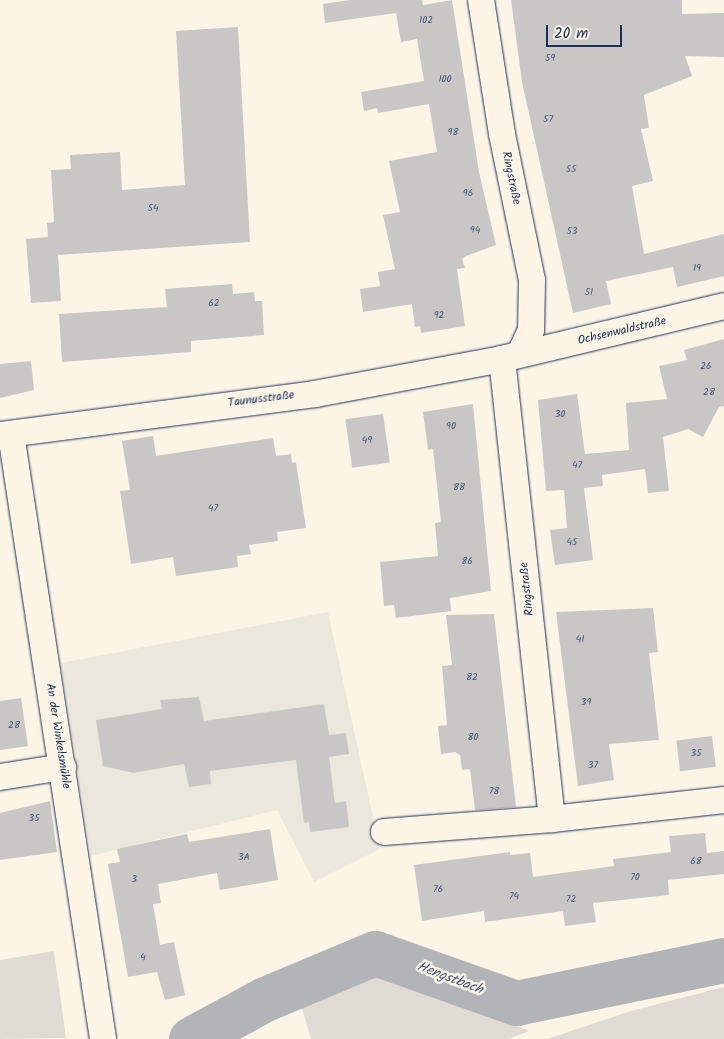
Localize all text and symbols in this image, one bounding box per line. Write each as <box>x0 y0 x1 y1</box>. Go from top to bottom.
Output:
house number: 102 <box>419 15 433 27</box>
scale bar <box>549 15 625 47</box>
text: 20 m <box>554 22 588 46</box>
house number: 59 <box>545 53 555 65</box>
house number: 100 <box>438 74 452 86</box>
house number: 57 <box>543 114 553 126</box>
house number: 98 <box>448 127 458 139</box>
street label: Ringstraße <box>498 150 524 206</box>
house number: 55 <box>566 164 576 176</box>
house number: 96 <box>463 188 473 200</box>
house number: 54 <box>148 203 158 215</box>
house number: 94 <box>470 225 480 237</box>
house number: 53 <box>566 226 578 238</box>
house number: 19 <box>693 263 701 275</box>
house number: 51 <box>585 287 593 299</box>
house number: 62 <box>208 298 220 310</box>
house number: 92 <box>434 310 444 322</box>
street label: Ochsenwaldstraße <box>576 314 668 348</box>
house number: 26 <box>700 361 712 373</box>
house number: 28 <box>703 387 715 399</box>
street label: Taunusstraße <box>227 388 295 410</box>
house number: 30 <box>555 409 565 421</box>
house number: 90 <box>446 421 456 433</box>
house number: 49 <box>362 435 372 447</box>
house number: 47 <box>572 460 582 472</box>
house number: 88 <box>453 482 465 494</box>
house number: 47 <box>208 503 218 515</box>
house number: 45 <box>567 537 577 549</box>
house number: 86 <box>461 556 473 568</box>
street label: Ringstraße <box>517 562 537 616</box>
house number: 41 <box>576 634 584 646</box>
house number: 82 <box>466 672 478 684</box>
street label: An der Winkelsmühle <box>43 682 73 790</box>
house number: 39 <box>581 697 591 709</box>
house number: 28 <box>8 720 20 732</box>
house number: 80 <box>467 732 479 744</box>
house number: 35 <box>690 748 702 760</box>
house number: 37 <box>588 760 598 772</box>
house number: 78 <box>489 786 499 798</box>
house number: 35 <box>28 813 40 825</box>
house number: 3A <box>238 852 250 864</box>
house number: 68 <box>690 856 702 868</box>
house number: 70 <box>630 872 640 884</box>
house number: 3 <box>131 874 137 886</box>
house number: 76 <box>433 884 443 896</box>
house number: 74 <box>509 891 519 903</box>
house number: 72 <box>566 894 576 906</box>
house number: 4 <box>140 952 146 964</box>
water label: Hengstbach <box>415 958 485 998</box>

